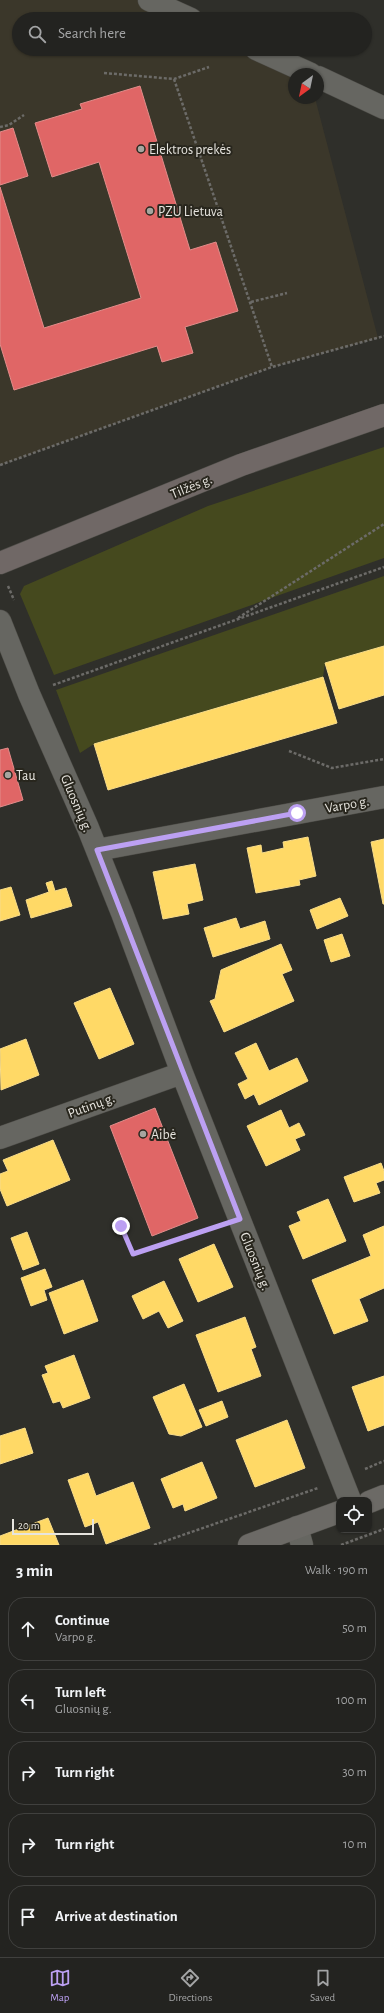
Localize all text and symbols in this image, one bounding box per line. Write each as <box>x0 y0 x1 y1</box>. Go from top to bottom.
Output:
search box <box>12 12 372 56</box>
icon: search <box>26 23 48 45</box>
text: Search here <box>58 26 126 41</box>
north arrow <box>288 68 324 104</box>
place label: Elektros prekės <box>149 143 231 157</box>
marker: Elektros prekės <box>136 144 146 154</box>
place label: PZU Lietuva <box>158 205 224 219</box>
marker: PZU Lietuva <box>145 206 155 216</box>
street label: Tilžės g. <box>169 472 214 502</box>
place label: Tau <box>16 769 36 783</box>
marker: Tau <box>3 770 13 780</box>
street label: Gluosnių g. <box>58 773 94 834</box>
street label: Varpo g. <box>324 794 370 816</box>
route start <box>288 804 306 822</box>
street label: Putinų g. <box>66 1091 117 1121</box>
place label: Aibė <box>151 1128 176 1142</box>
marker: Aibė <box>138 1129 148 1139</box>
route end <box>112 1217 130 1235</box>
street label: Gluosnių g. <box>237 1230 273 1292</box>
map controls <box>336 1497 372 1533</box>
button: locate <box>336 1497 372 1533</box>
scale bar <box>12 1517 94 1536</box>
text: 20 m <box>18 1520 39 1531</box>
text: 3 min <box>16 1562 53 1579</box>
text: Walk · 190 m <box>305 1564 368 1577</box>
text: Continue <box>55 1613 110 1628</box>
icon: ahead <box>17 1618 39 1640</box>
text: 50 m <box>342 1622 367 1635</box>
text: Varpo g. <box>55 1631 96 1644</box>
text: Turn left <box>55 1685 106 1700</box>
icon: left <box>17 1690 39 1712</box>
text: 100 m <box>336 1694 367 1707</box>
text: Gluosnių g. <box>55 1703 112 1716</box>
icon: right <box>17 1762 39 1784</box>
text: Turn right <box>55 1765 114 1780</box>
text: 30 m <box>342 1766 367 1779</box>
icon: right <box>17 1834 39 1856</box>
text: Turn right <box>55 1837 114 1852</box>
text: 10 m <box>343 1838 367 1851</box>
icon: arrive <box>17 1906 39 1928</box>
text: Arrive at destination <box>55 1909 178 1924</box>
tab: Map <box>49 1967 71 2004</box>
tab: Directions <box>168 1967 212 2004</box>
tab: Saved <box>310 1967 335 2004</box>

